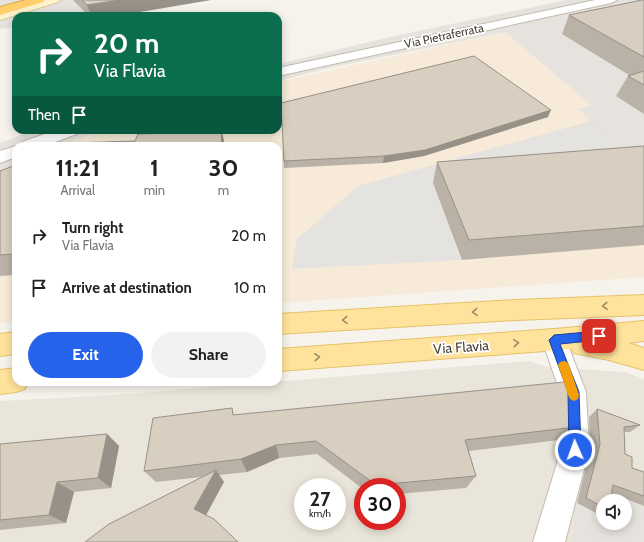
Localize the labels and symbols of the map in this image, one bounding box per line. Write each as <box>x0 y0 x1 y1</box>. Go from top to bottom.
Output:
street label: Via Pietraferrata <box>403 20 485 51</box>
one-way arrow <box>602 301 608 310</box>
one-way arrow <box>472 308 478 317</box>
one-way arrow <box>342 315 348 324</box>
pin <box>582 319 616 353</box>
street label: Via Flavia <box>433 336 490 358</box>
one-way arrow <box>513 338 519 347</box>
one-way arrow <box>314 353 320 362</box>
position arrow <box>554 429 596 471</box>
speed limit sign: 30 <box>354 478 406 530</box>

